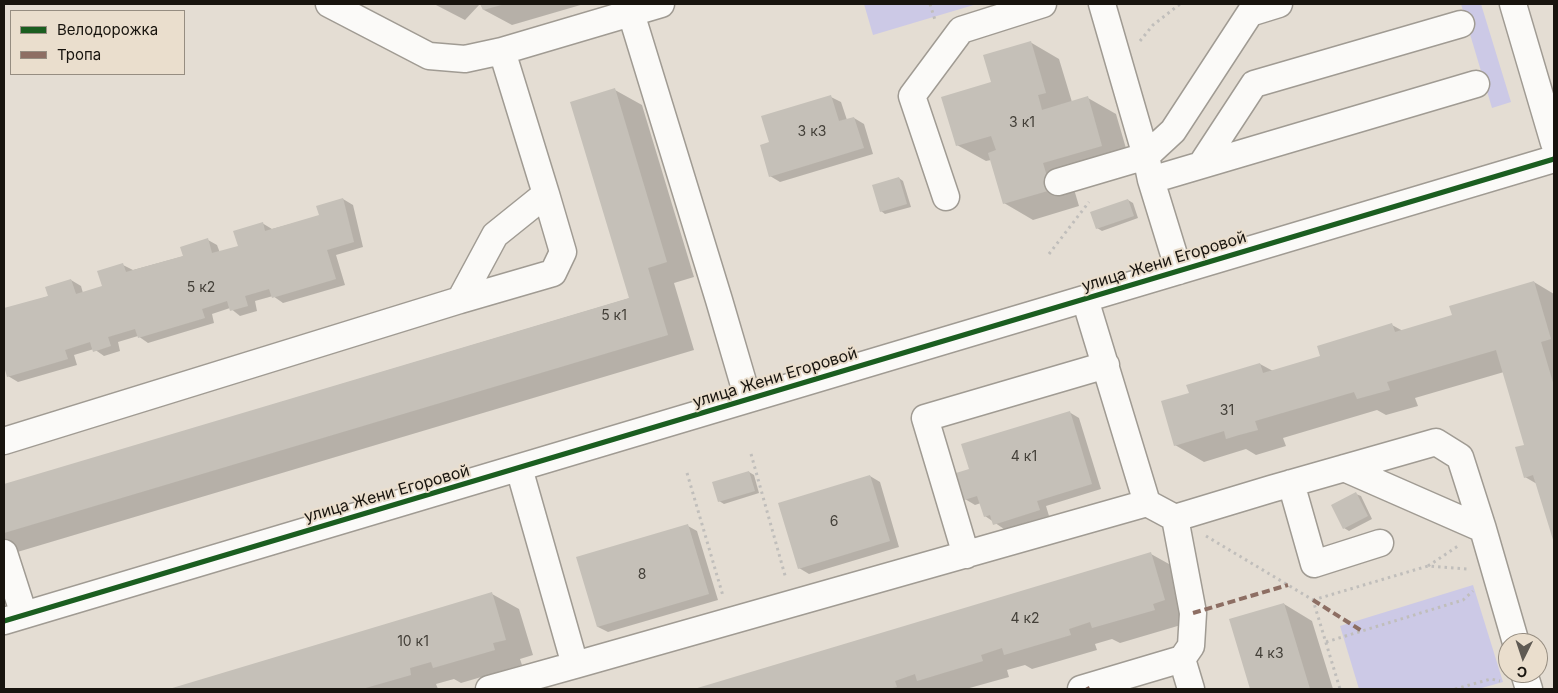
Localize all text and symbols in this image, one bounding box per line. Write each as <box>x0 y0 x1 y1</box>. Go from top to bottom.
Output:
legend <box>10 10 185 75</box>
text: Велодорожка <box>57 20 158 39</box>
text: Тропа <box>57 45 101 64</box>
house number: 3 к1 <box>1009 115 1035 131</box>
house number: 3 к3 <box>798 124 826 140</box>
street label: улица Жени Егоровой <box>1079 228 1249 296</box>
house number: 5 к2 <box>187 280 215 296</box>
house number: 5 к1 <box>601 308 627 324</box>
street label: улица Жени Егоровой <box>690 344 860 412</box>
house number: 31 <box>1220 403 1234 419</box>
house number: 4 к1 <box>1011 449 1037 465</box>
street label: улица Жени Егоровой <box>302 461 472 527</box>
house number: 6 <box>830 514 838 530</box>
house number: 8 <box>638 567 646 583</box>
house number: 4 к2 <box>1010 611 1040 627</box>
north arrow <box>1498 633 1548 683</box>
house number: 10 к1 <box>397 634 429 650</box>
house number: 4 к3 <box>1254 646 1284 662</box>
text: С <box>1516 664 1528 681</box>

